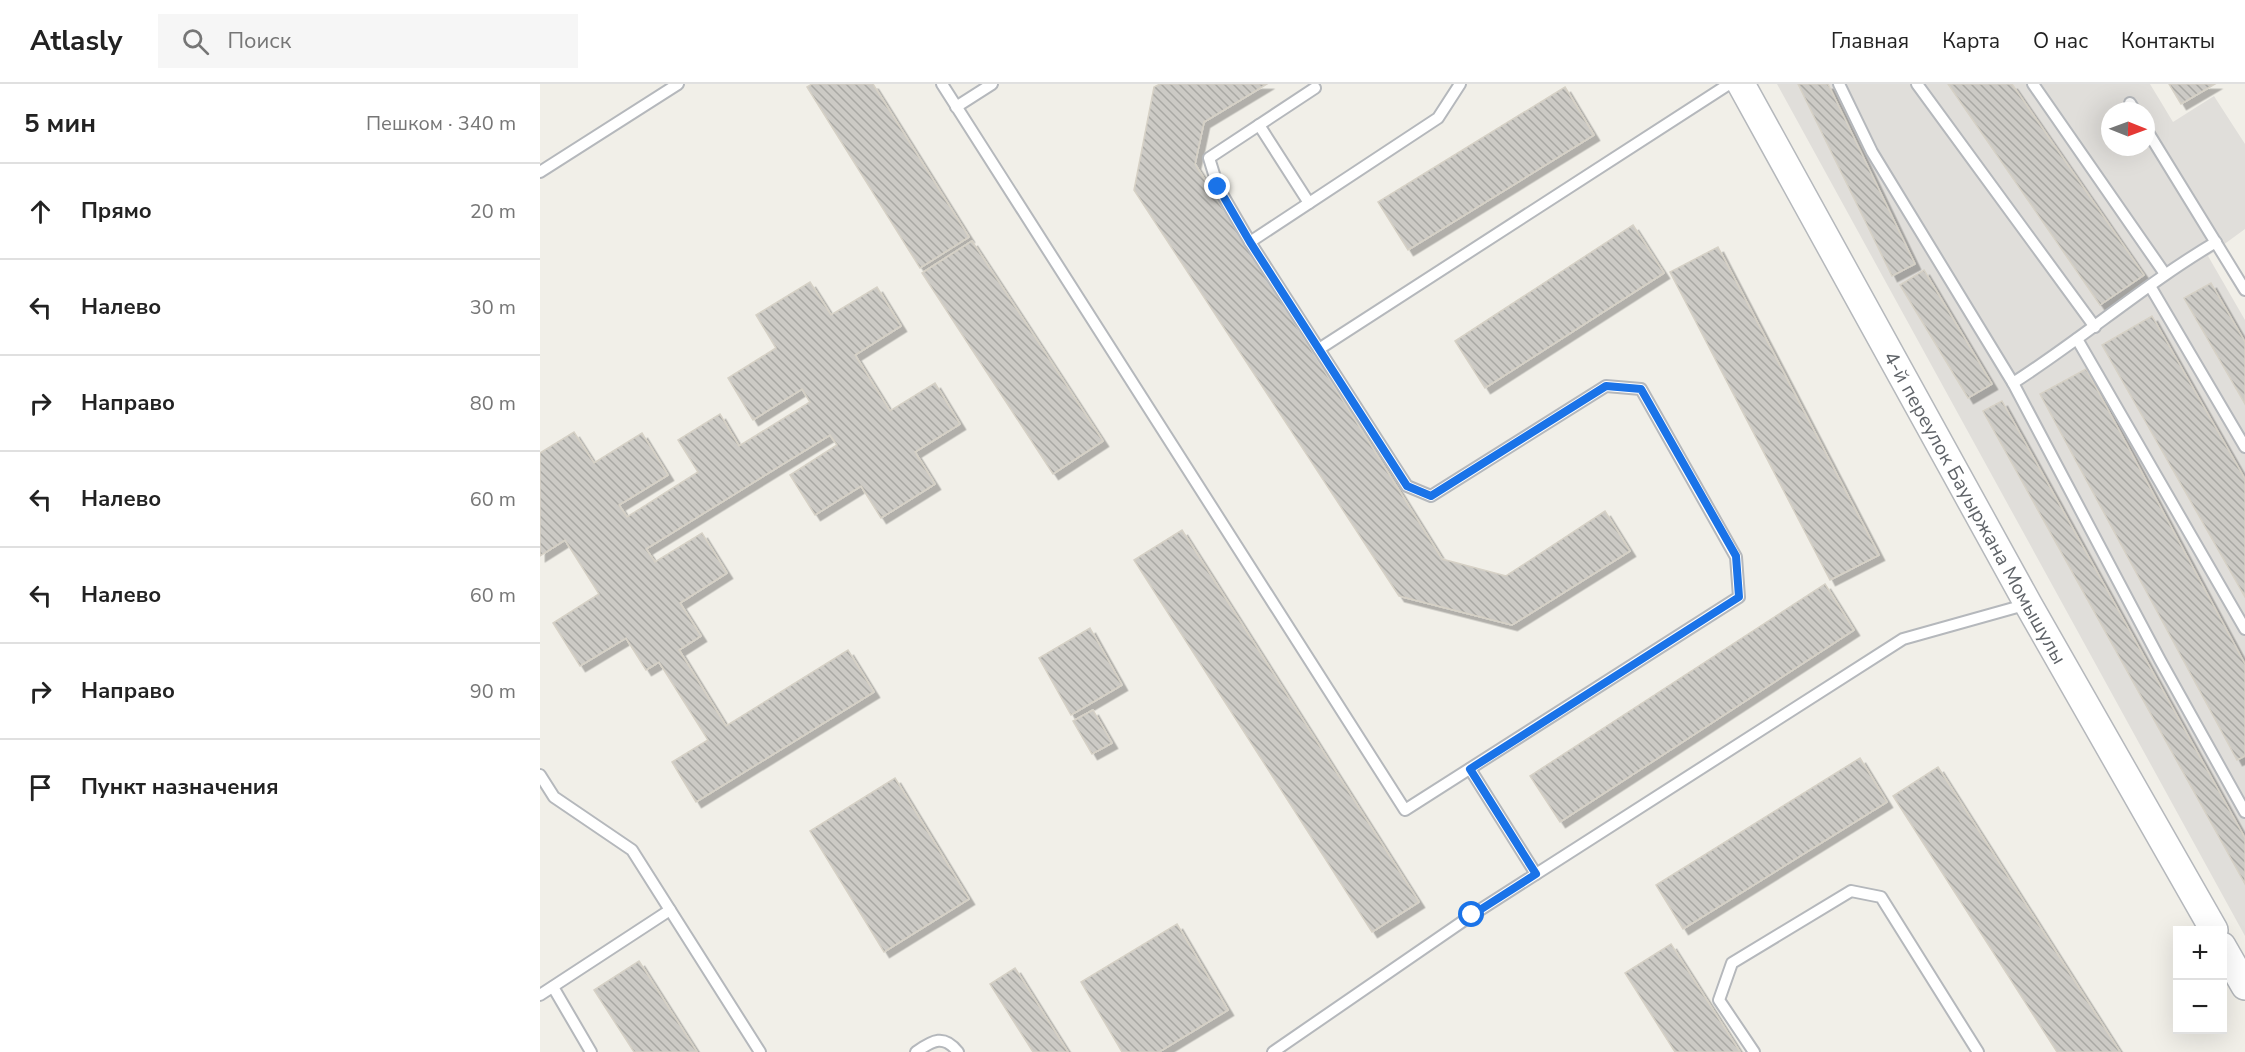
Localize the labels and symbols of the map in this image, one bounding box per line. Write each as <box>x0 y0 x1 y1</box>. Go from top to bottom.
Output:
north arrow <box>2101 102 2155 156</box>
route end <box>1204 173 1230 199</box>
street label: 4-й переулок Бауыржана Момышулы <box>1877 346 2073 669</box>
route start <box>1458 901 1484 927</box>

